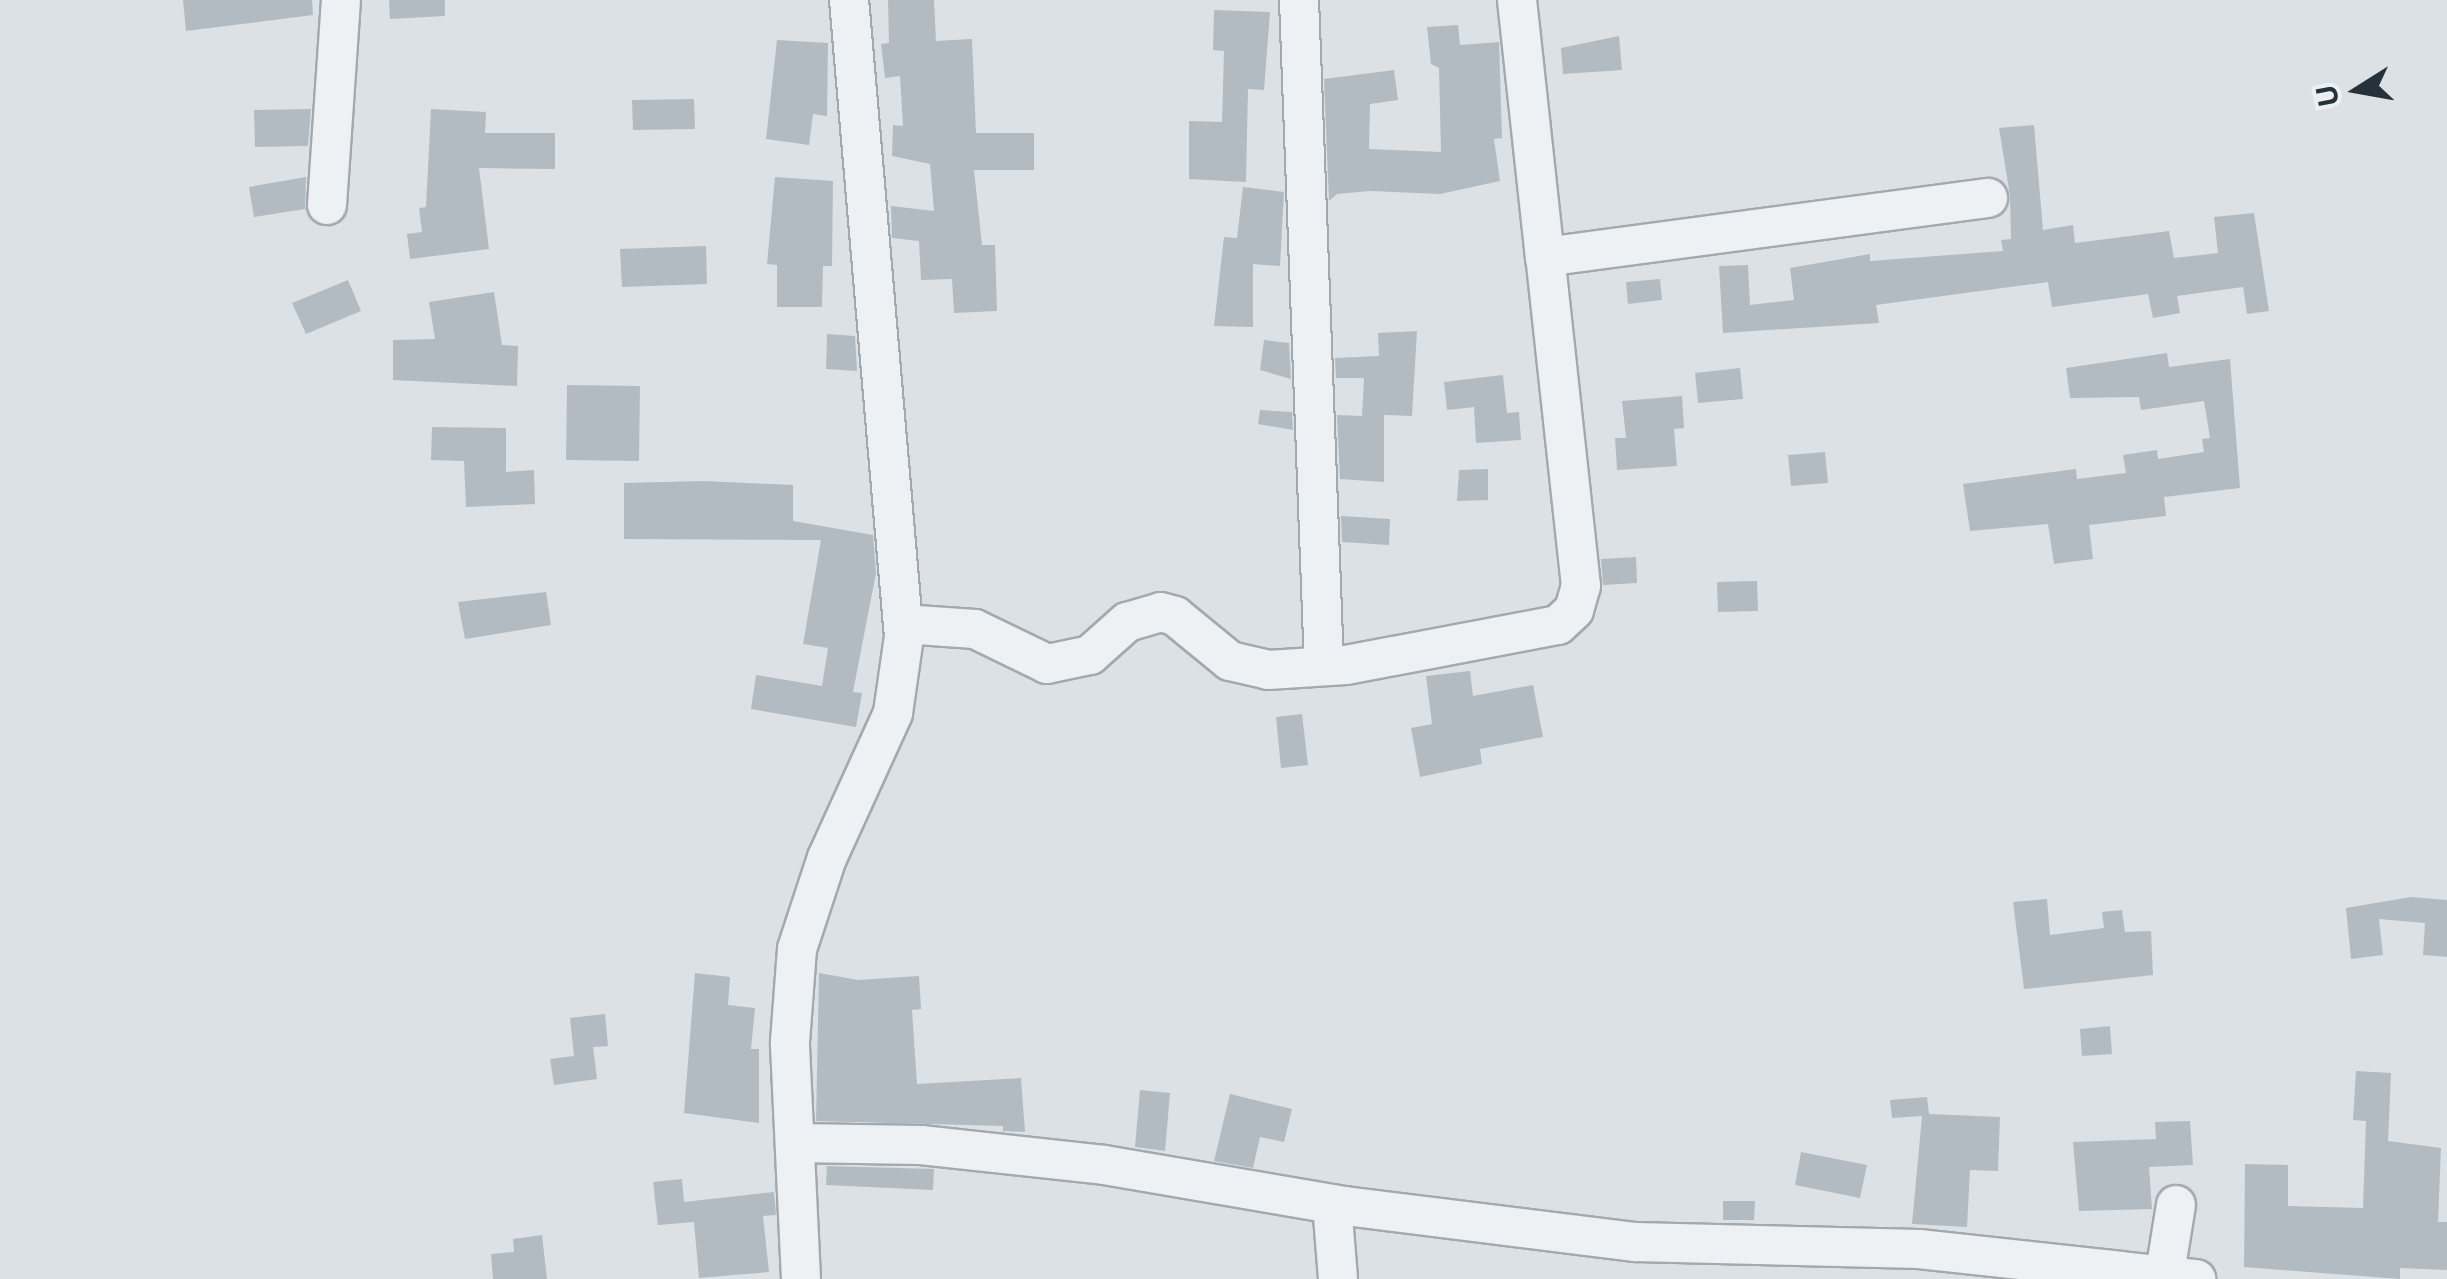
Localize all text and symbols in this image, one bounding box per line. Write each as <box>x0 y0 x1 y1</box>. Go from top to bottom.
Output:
north arrow <box>2307 40 2407 140</box>
text: U <box>2309 82 2346 109</box>

